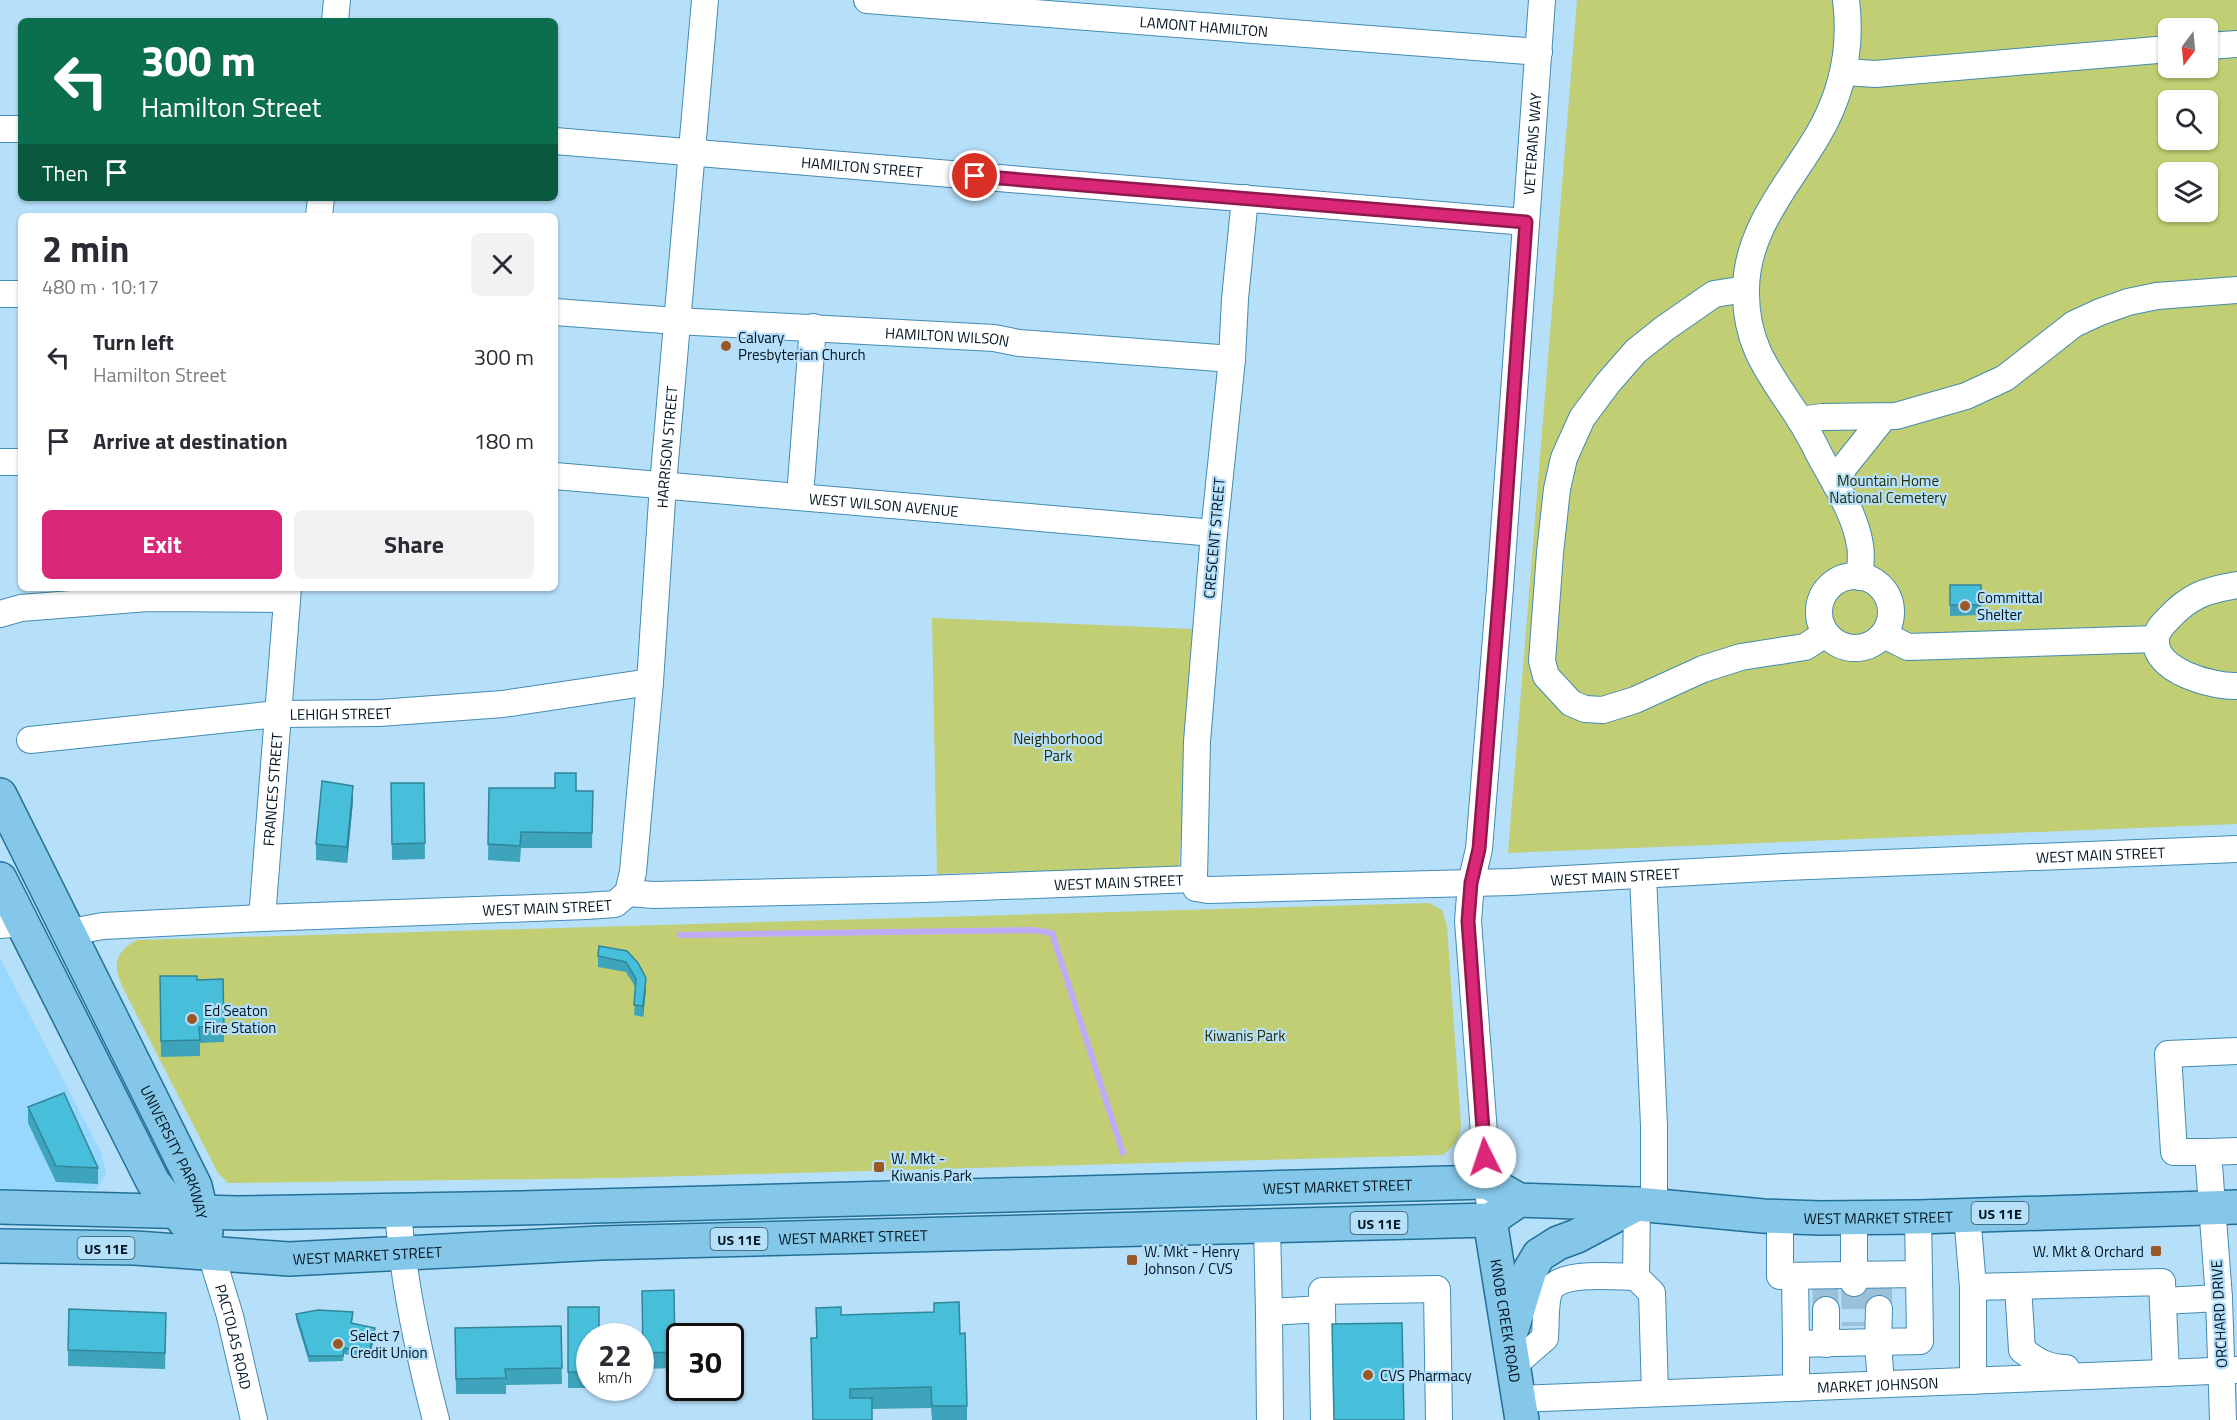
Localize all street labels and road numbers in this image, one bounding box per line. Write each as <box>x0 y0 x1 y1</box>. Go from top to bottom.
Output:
street label: LAMONT HAMILTON <box>1139 10 1269 43</box>
street label: VETERANS WAY <box>1517 92 1547 196</box>
street label: HAMILTON STREET <box>800 150 924 183</box>
street label: HAMILTON WILSON <box>885 321 1011 352</box>
street label: HARRISON STREET <box>650 385 683 509</box>
street label: CRESCENT STREET <box>1197 476 1231 599</box>
street label: WEST WILSON AVENUE <box>808 487 960 522</box>
street label: LEHIGH STREET <box>290 701 392 725</box>
street label: FRANCES STREET <box>256 732 288 847</box>
street label: WEST MAIN STREET <box>2036 840 2166 868</box>
street label: WEST MAIN STREET <box>1550 861 1680 891</box>
street label: WEST MAIN STREET <box>1054 868 1184 896</box>
street label: WEST MAIN STREET <box>482 893 613 921</box>
street label: UNIVERSITY PARKWAY <box>135 1081 214 1222</box>
street label: WEST MARKET STREET <box>1263 1173 1413 1200</box>
road number: US 11E <box>1972 1202 2028 1224</box>
street label: WEST MARKET STREET <box>1803 1204 1953 1230</box>
road number: US 11E <box>1350 1212 1408 1234</box>
street label: WEST MARKET STREET <box>778 1223 928 1250</box>
road number: US 11E <box>710 1228 768 1250</box>
road number: US 11E <box>78 1237 134 1259</box>
street label: WEST MARKET STREET <box>292 1240 443 1270</box>
street label: KNOB CREEK ROAD <box>1485 1257 1527 1384</box>
street label: ORCHARD DRIVE <box>2205 1259 2233 1369</box>
street label: PACTOLAS ROAD <box>209 1281 258 1392</box>
street label: MARKET JOHNSON <box>1817 1371 1939 1398</box>

